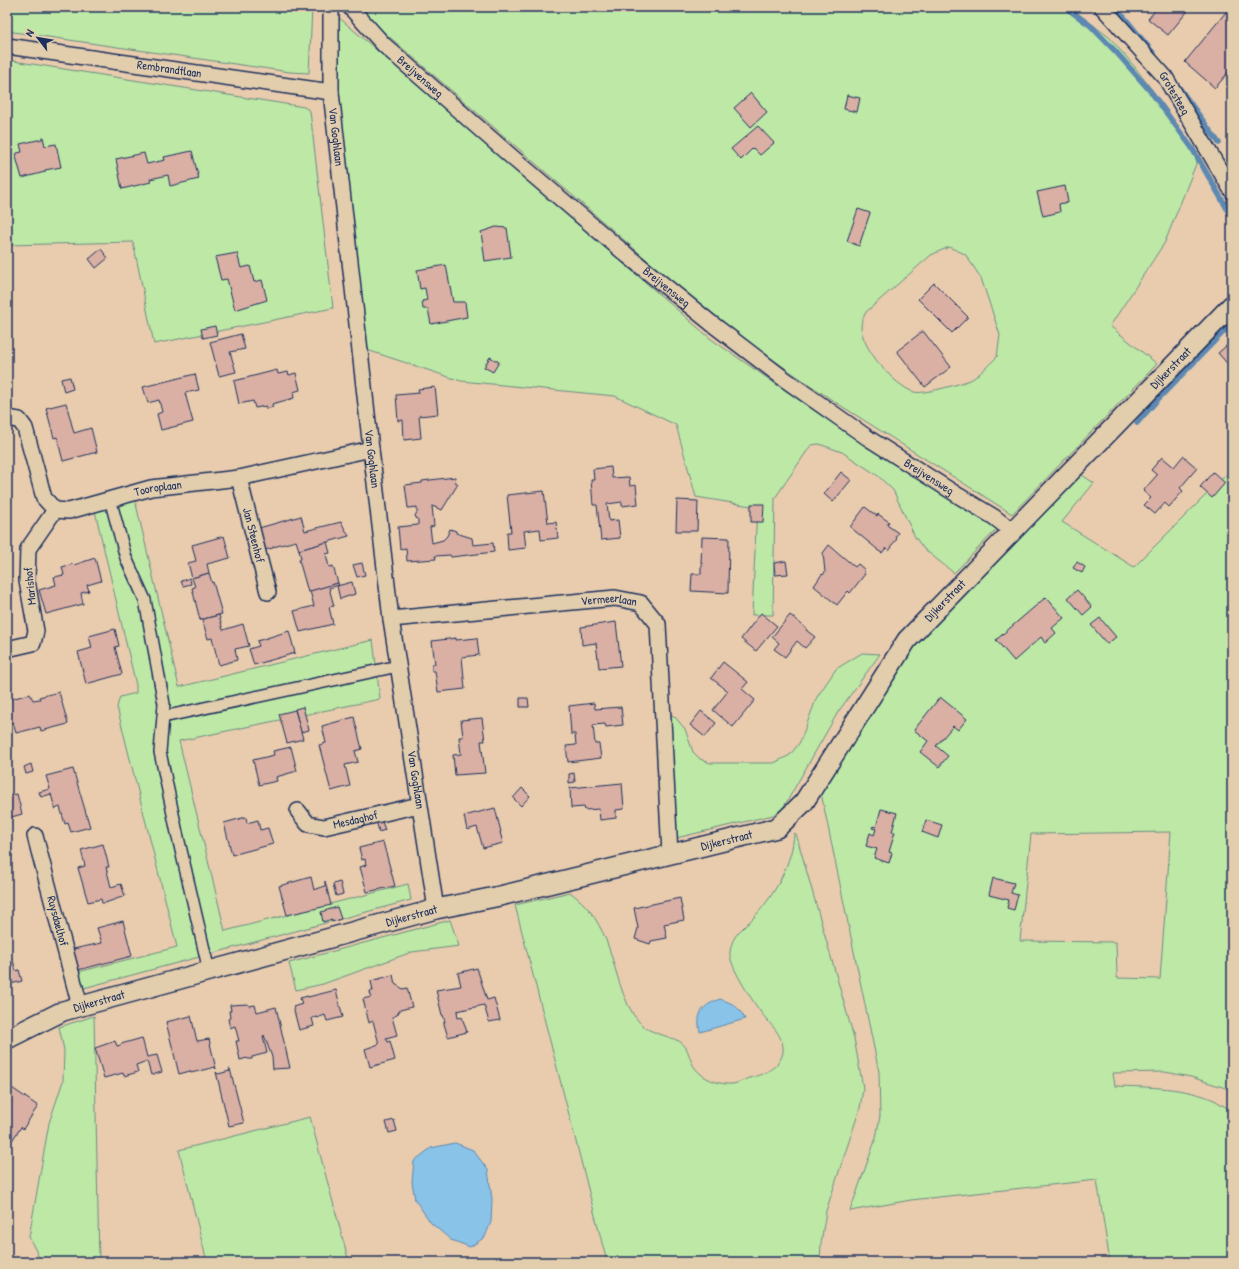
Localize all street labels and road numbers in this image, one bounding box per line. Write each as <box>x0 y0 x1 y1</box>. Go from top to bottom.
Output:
street label: Breijvensweg <box>394 51 447 101</box>
street label: Rembrandtlaan <box>136 56 203 82</box>
street label: Grotesteeg <box>1156 67 1194 118</box>
street label: Van Goghlaan <box>325 107 348 167</box>
street label: Breijvensweg <box>639 262 694 311</box>
street label: Dijkerstraat <box>1146 342 1195 393</box>
street label: Van Goghlaan <box>361 429 385 489</box>
street label: Breijvensweg <box>901 454 957 499</box>
street label: Tooroplaan <box>132 476 183 500</box>
street label: Jan Steenhof <box>239 506 269 565</box>
street label: Marishof <box>19 566 40 606</box>
street label: Dijkerstraat <box>920 575 970 625</box>
street label: Vermeerlaan <box>580 589 639 610</box>
street label: Van Goghlaan <box>404 749 429 810</box>
street label: Mesdaghof <box>331 806 380 833</box>
street label: Dijkerstraat <box>699 825 755 854</box>
street label: Ruysdaelhof <box>43 894 73 949</box>
street label: Dijkerstraat <box>384 900 440 930</box>
street label: Dijkerstraat <box>71 985 127 1016</box>

